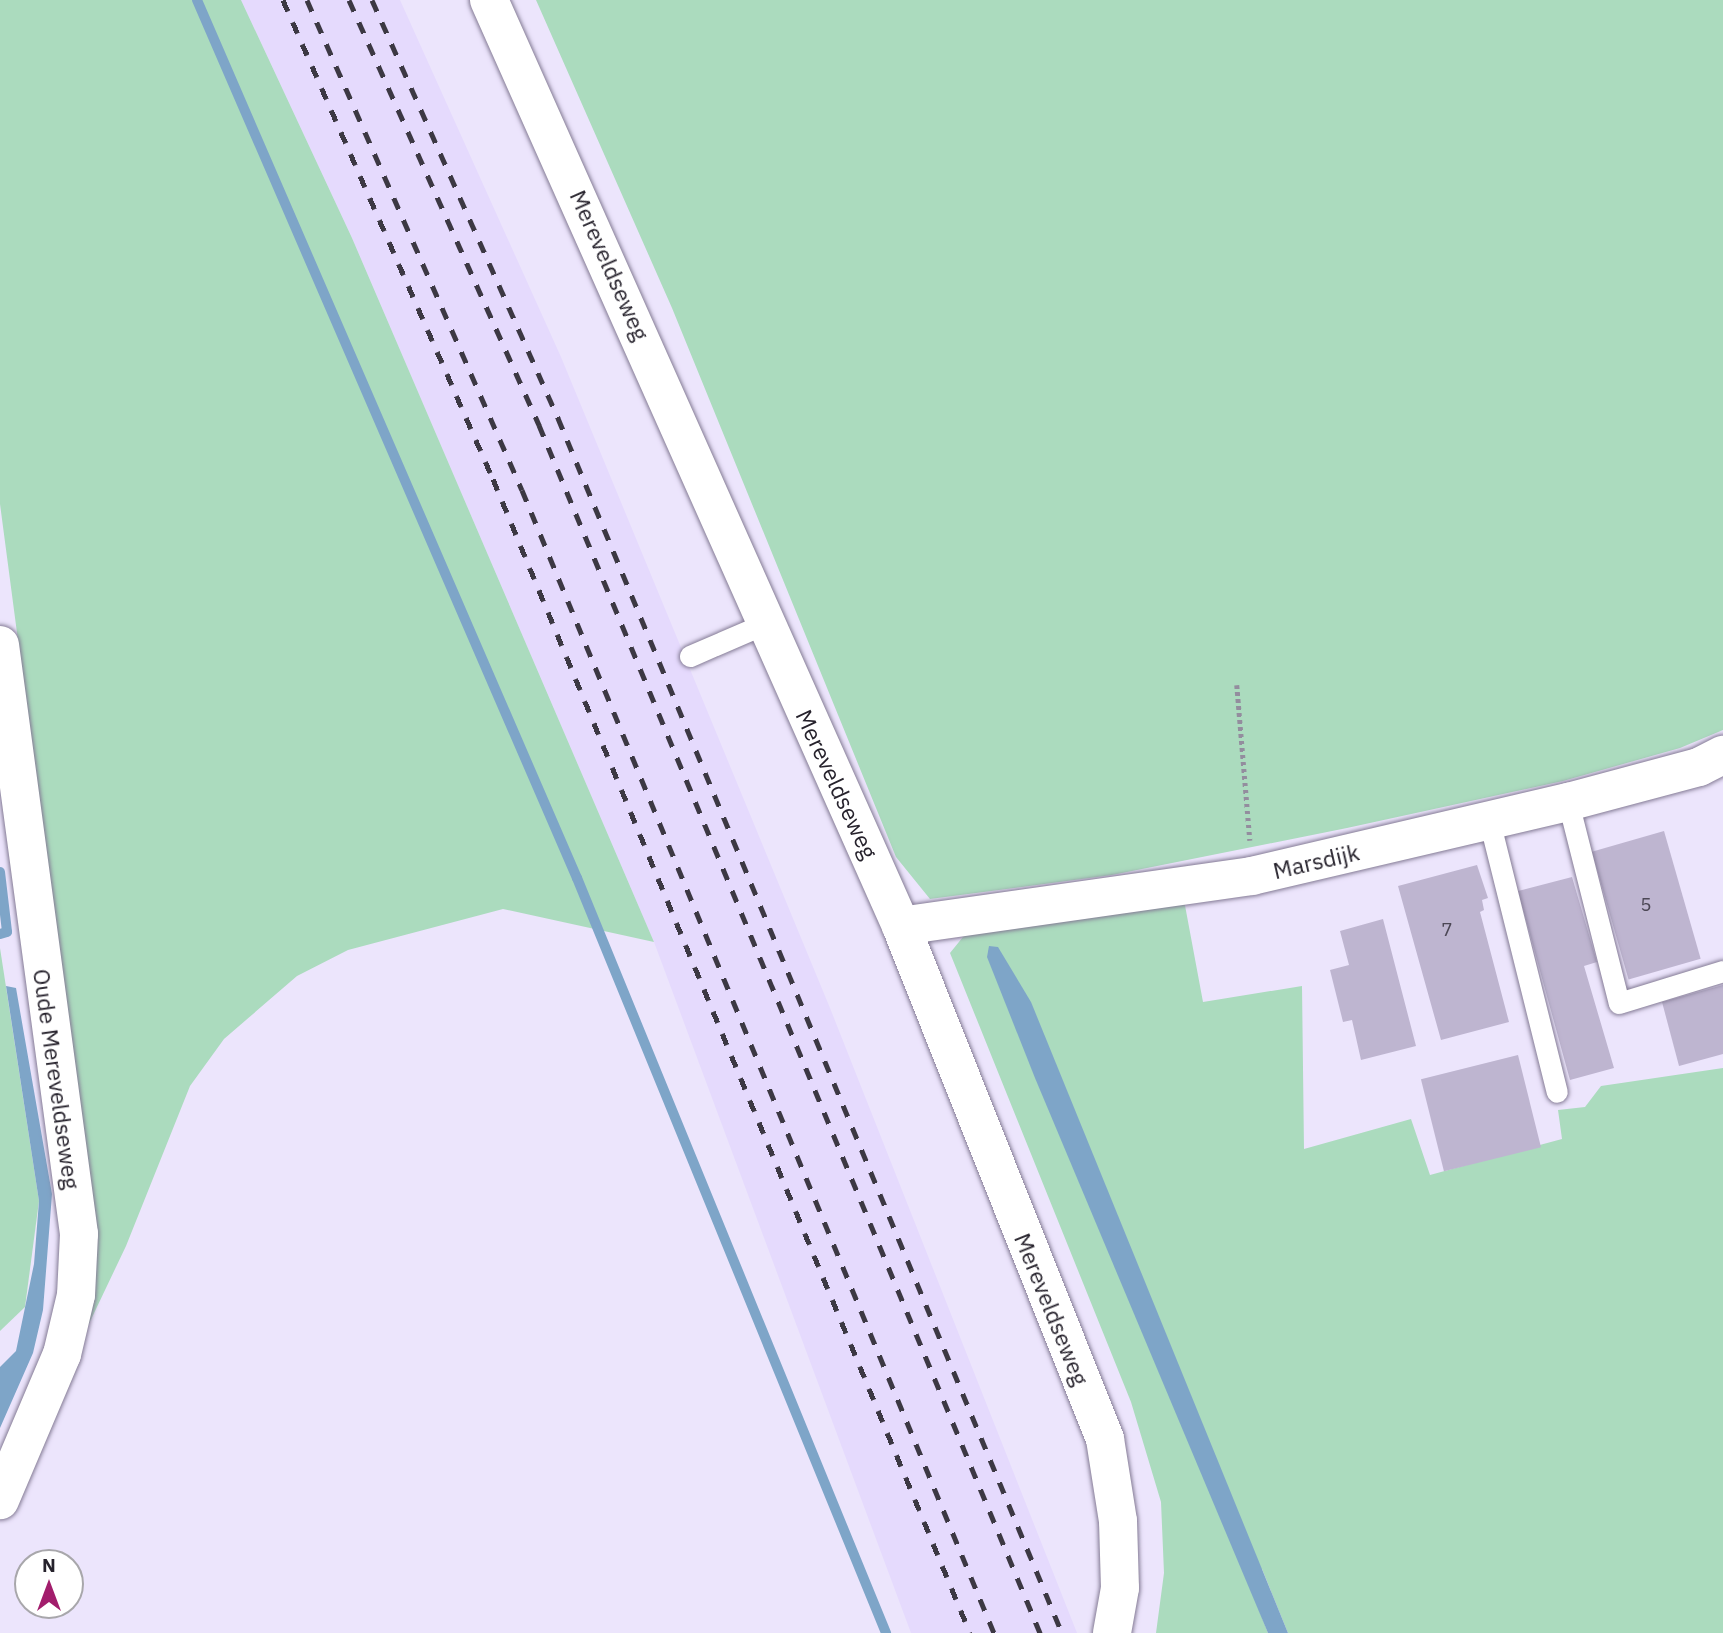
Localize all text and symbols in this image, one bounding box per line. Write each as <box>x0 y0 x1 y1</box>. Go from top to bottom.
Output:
street label: Mereveldseweg <box>565 186 655 344</box>
street label: Mereveldseweg <box>790 705 884 863</box>
street label: Marsdijk <box>1270 838 1362 884</box>
house number: 5 <box>1640 894 1652 916</box>
house number: 7 <box>1441 919 1453 941</box>
street label: Oude Mereveldseweg <box>28 967 86 1191</box>
street label: Mereveldseweg <box>1009 1229 1095 1389</box>
north arrow <box>14 1549 84 1619</box>
text: N <box>42 1553 56 1577</box>

